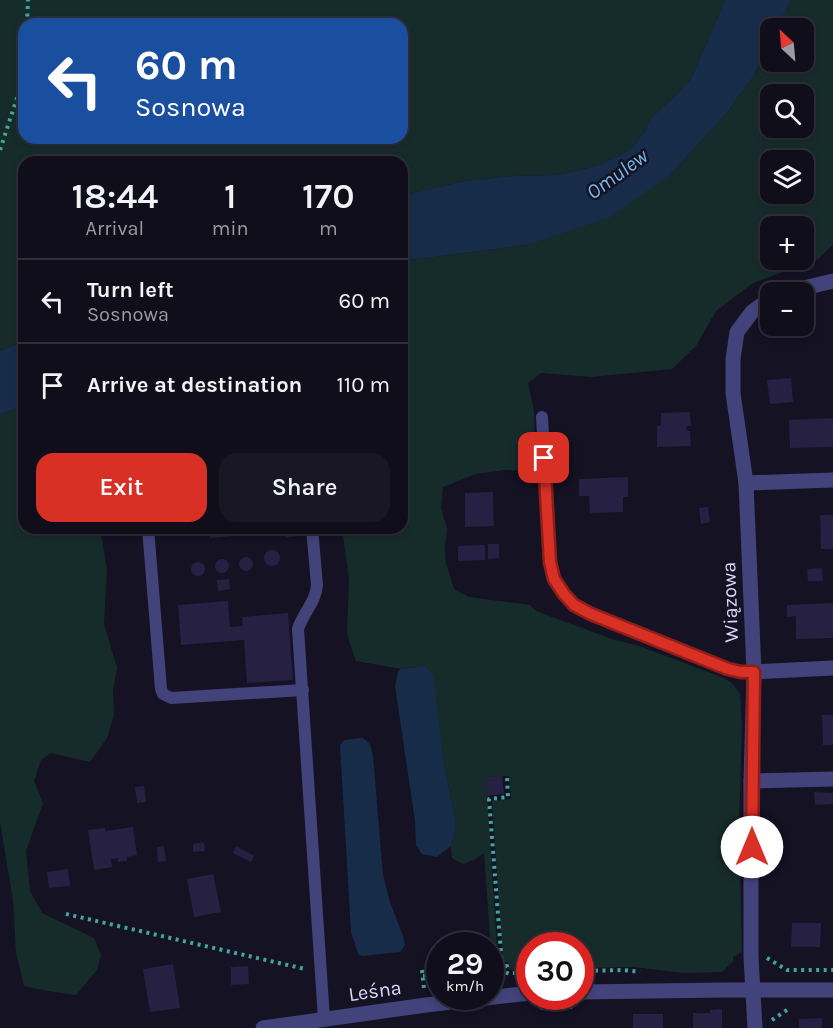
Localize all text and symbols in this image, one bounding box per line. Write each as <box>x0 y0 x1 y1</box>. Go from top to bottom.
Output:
north arrow <box>760 18 814 72</box>
map controls <box>760 18 814 336</box>
text: 60 m <box>135 40 238 90</box>
icon: left <box>36 42 114 120</box>
button: search <box>760 84 814 138</box>
text: Sosnowa <box>135 91 246 123</box>
water label: Omulew <box>582 143 653 204</box>
button: layers <box>760 150 814 204</box>
text: 18:44 <box>71 175 158 217</box>
text: 1 <box>224 175 236 217</box>
text: 170 <box>302 175 355 217</box>
button: + <box>760 216 814 270</box>
text: Arrival <box>86 217 144 240</box>
text: min <box>212 217 249 240</box>
text: m <box>319 217 338 240</box>
text: Turn left <box>87 277 174 303</box>
button: − <box>760 282 814 336</box>
icon: left <box>36 285 69 318</box>
text: 60 m <box>339 288 390 314</box>
text: Sosnowa <box>87 303 169 326</box>
icon: arrive <box>36 369 69 402</box>
text: Arrive at destination <box>87 372 302 398</box>
text: 110 m <box>337 372 390 398</box>
pin <box>518 432 569 483</box>
icon: arrive <box>527 441 560 474</box>
button: Exit <box>36 453 207 522</box>
button: Share <box>219 453 390 522</box>
street label: Wiązowa <box>717 561 743 643</box>
position arrow <box>720 815 784 879</box>
speed limit sign: 30 <box>516 932 594 1010</box>
text: 29 <box>447 946 483 982</box>
street label: Leśna <box>347 976 403 1006</box>
text: km/h <box>446 977 484 995</box>

